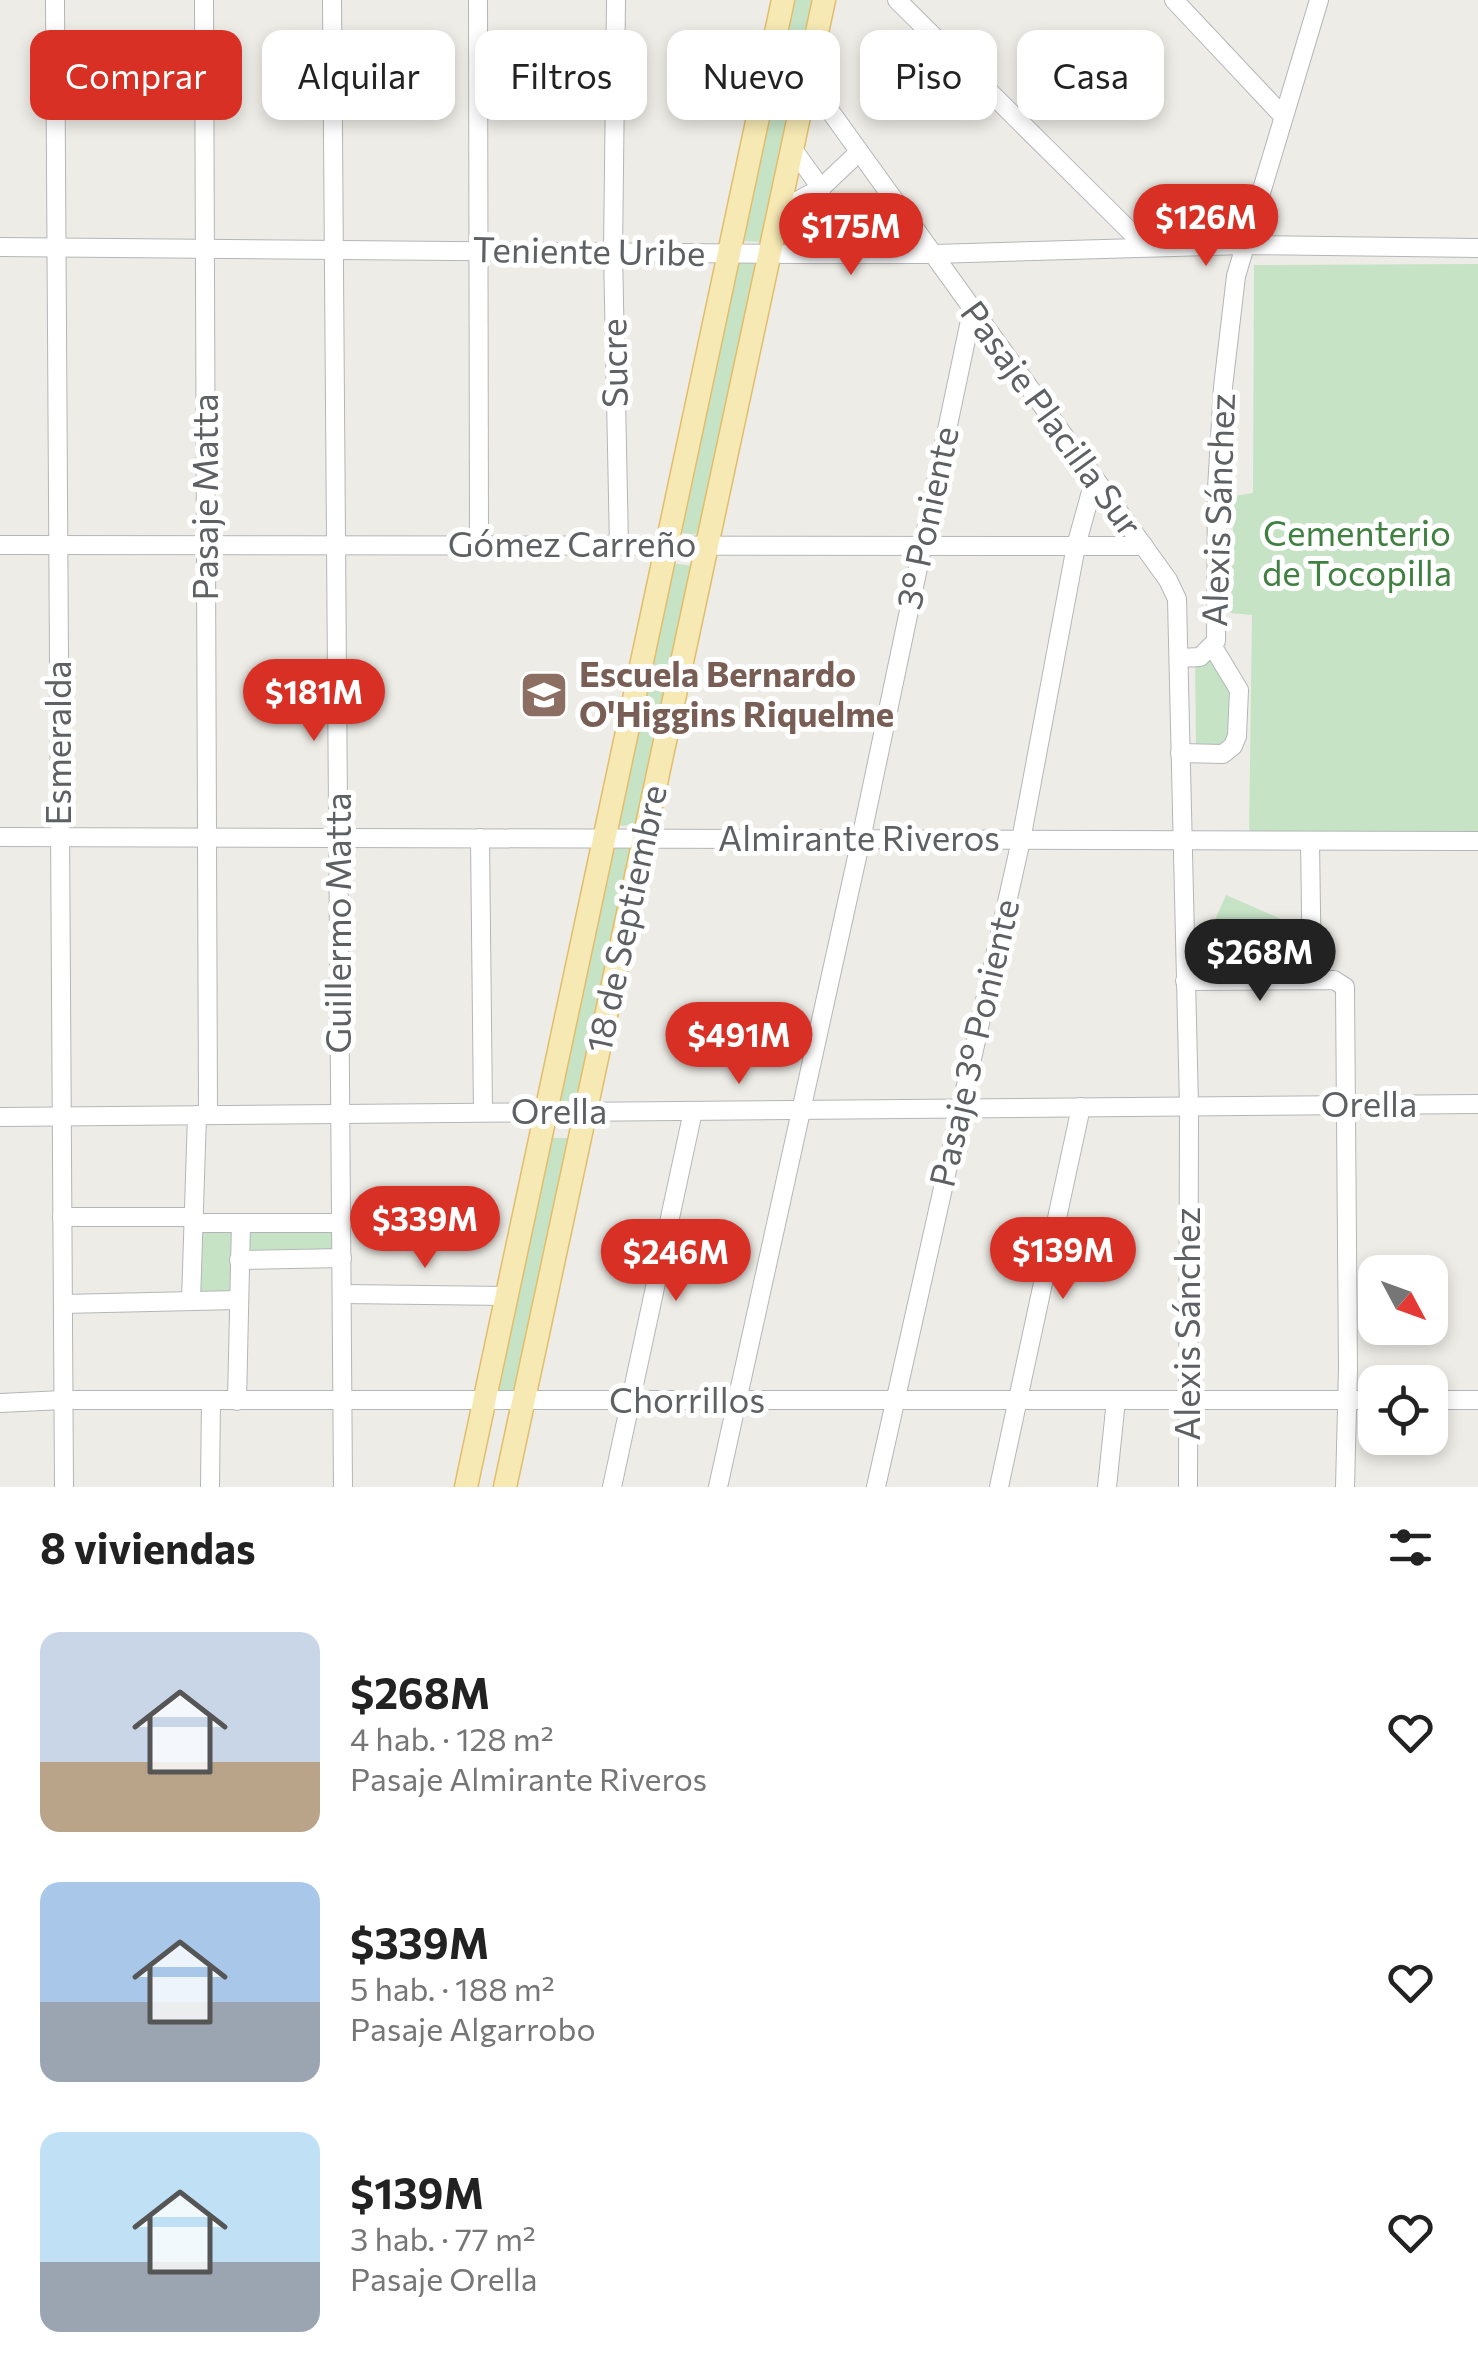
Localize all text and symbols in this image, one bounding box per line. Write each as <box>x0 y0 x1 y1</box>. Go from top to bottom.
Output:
chip: Comprar <box>30 30 242 120</box>
chip: Alquilar <box>262 30 455 120</box>
chip: Filtros <box>475 30 647 120</box>
chip: Nuevo <box>667 30 840 120</box>
chip: Piso <box>860 30 997 120</box>
chip: Casa <box>1017 30 1164 120</box>
pin: $126M <box>1136 184 1276 269</box>
pin: $175M <box>781 193 921 278</box>
text: $126M <box>1155 196 1257 236</box>
text: $175M <box>801 205 901 245</box>
street label: Teniente Uribe <box>472 226 706 273</box>
street label: Pasaje Placilla Sur <box>953 291 1153 544</box>
street label: Sucre <box>590 318 635 408</box>
street label: Alexis Sánchez <box>1191 392 1242 627</box>
street label: Pasaje Matta <box>182 393 225 601</box>
street label: 3° Poniente <box>885 422 966 613</box>
park label: Cementerio de Tocopilla <box>1262 510 1452 593</box>
street label: Gómez Carreño <box>448 521 696 564</box>
place label: Escuela Bernardo O'Higgins Riquelme <box>579 651 894 734</box>
pin: $181M <box>244 659 384 744</box>
street label: Esmeralda <box>35 661 78 825</box>
school or university icon: Escuela Bernardo O'Higgins Riquelme <box>518 669 570 721</box>
text: $181M <box>265 671 363 711</box>
street label: 18 de Septiembre <box>575 781 674 1056</box>
street label: Guillermo Matta <box>315 792 358 1054</box>
street label: Almirante Riveros <box>718 815 1000 858</box>
street label: Pasaje 3° Poniente <box>919 894 1027 1191</box>
pin: $268M <box>1190 919 1330 1004</box>
text: $268M <box>1207 931 1313 971</box>
pin: $491M <box>669 1002 809 1087</box>
text: $491M <box>687 1014 791 1054</box>
street label: Orella <box>1321 1081 1417 1124</box>
street label: Orella <box>511 1088 607 1131</box>
pin: $339M <box>355 1186 495 1271</box>
text: $339M <box>372 1198 478 1238</box>
street label: Alexis Sánchez <box>1164 1207 1207 1441</box>
pin: $139M <box>993 1217 1133 1302</box>
pin: $246M <box>606 1219 746 1304</box>
text: $139M <box>1012 1229 1114 1269</box>
text: $246M <box>623 1231 729 1271</box>
north arrow <box>1358 1255 1448 1345</box>
map controls <box>1358 1255 1448 1455</box>
button: locate <box>1358 1365 1448 1455</box>
street label: Chorrillos <box>609 1377 765 1420</box>
icon: filters <box>1383 1520 1438 1575</box>
text: 8 viviendas <box>40 1521 256 1573</box>
text: $268M <box>350 1666 490 1718</box>
icon: home <box>120 1672 240 1792</box>
icon: heart <box>1383 1705 1438 1760</box>
text: 4 hab. · 128 m² <box>350 1718 554 1758</box>
text: Pasaje Almirante Riveros <box>350 1758 707 1798</box>
text: $339M <box>350 1916 489 1968</box>
icon: home <box>120 1922 240 2042</box>
icon: heart <box>1383 1955 1438 2010</box>
text: 5 hab. · 188 m² <box>350 1968 555 2008</box>
text: Pasaje Algarrobo <box>350 2008 596 2048</box>
text: $139M <box>350 2166 484 2218</box>
icon: home <box>120 2172 240 2292</box>
icon: heart <box>1383 2205 1438 2260</box>
text: 3 hab. · 77 m² <box>350 2218 536 2258</box>
text: Pasaje Orella <box>350 2258 538 2298</box>

